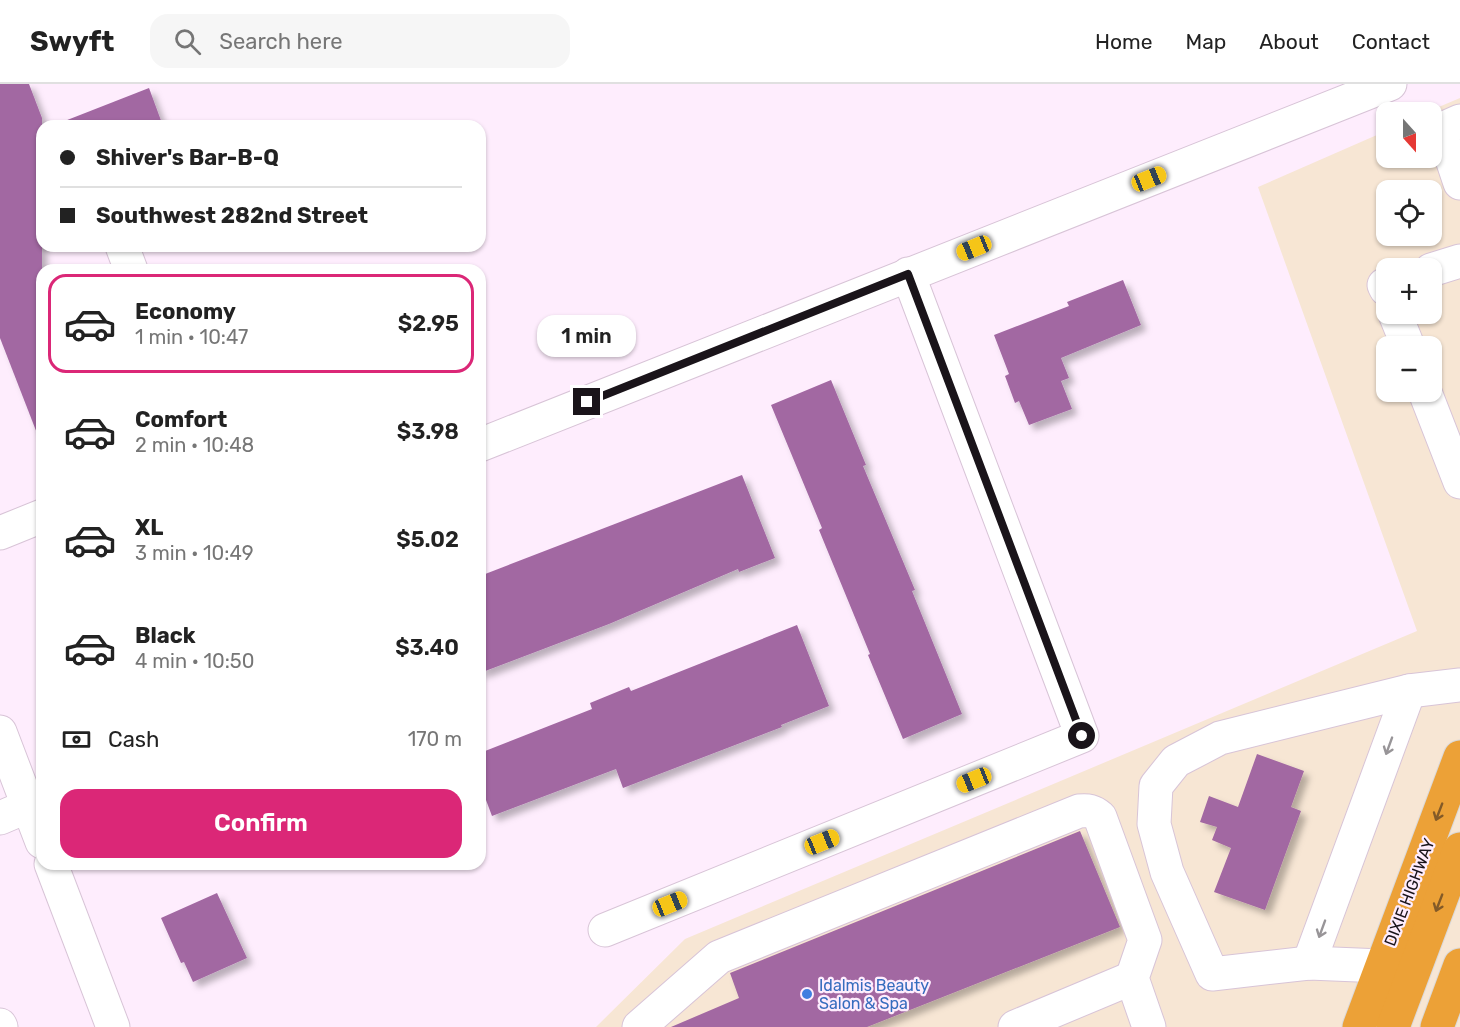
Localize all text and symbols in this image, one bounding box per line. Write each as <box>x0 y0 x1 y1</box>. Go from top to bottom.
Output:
search box <box>150 14 570 68</box>
text: Swyft <box>30 25 114 58</box>
icon: search <box>171 25 204 58</box>
text: Search here <box>219 28 343 55</box>
text: Home <box>1095 29 1152 54</box>
text: Map <box>1185 29 1226 54</box>
text: About <box>1259 29 1319 54</box>
text: Contact <box>1352 29 1430 54</box>
north arrow <box>1376 102 1442 168</box>
map controls <box>1376 102 1442 402</box>
text: Shiver's Bar-B-Q <box>96 144 279 171</box>
car <box>1129 164 1169 194</box>
button: locate <box>1376 180 1442 246</box>
text: Southwest 282nd Street <box>96 202 368 229</box>
car <box>954 233 994 263</box>
button: + <box>1376 258 1442 324</box>
icon: car <box>63 297 117 351</box>
text: Economy <box>135 298 236 325</box>
text: $2.95 <box>398 310 459 337</box>
callout: 1 min <box>538 315 636 357</box>
text: 1 min <box>561 324 612 348</box>
text: 1 min · 10:47 <box>135 325 248 349</box>
button: − <box>1376 336 1442 402</box>
route end <box>573 388 600 415</box>
icon: car <box>63 405 117 459</box>
text: Comfort <box>135 406 227 433</box>
text: $3.98 <box>397 418 459 445</box>
text: 2 min · 10:48 <box>135 433 254 457</box>
icon: car <box>63 513 117 567</box>
text: XL <box>135 514 163 541</box>
text: $5.02 <box>396 526 459 553</box>
text: 3 min · 10:49 <box>135 541 254 565</box>
icon: car <box>63 621 117 675</box>
text: Black <box>135 622 196 649</box>
text: $3.40 <box>395 634 459 661</box>
text: 4 min · 10:50 <box>135 649 254 673</box>
route start <box>1068 722 1095 749</box>
icon: cash <box>60 723 93 756</box>
text: Cash <box>108 726 159 753</box>
text: 170 m <box>408 727 462 751</box>
one-way arrow <box>1383 736 1394 755</box>
car <box>954 765 994 795</box>
button: Confirm <box>60 789 462 858</box>
one-way arrow <box>1433 802 1444 821</box>
car <box>802 827 842 857</box>
street label: DIXIE HIGHWAY <box>1380 836 1439 949</box>
car <box>650 889 690 919</box>
one-way arrow <box>1433 893 1444 912</box>
one-way arrow <box>1316 919 1327 938</box>
place label: Idalmis Beauty Salon & Spa <box>819 976 929 1013</box>
marker: Idalmis Beauty Salon & Spa <box>800 987 814 1001</box>

